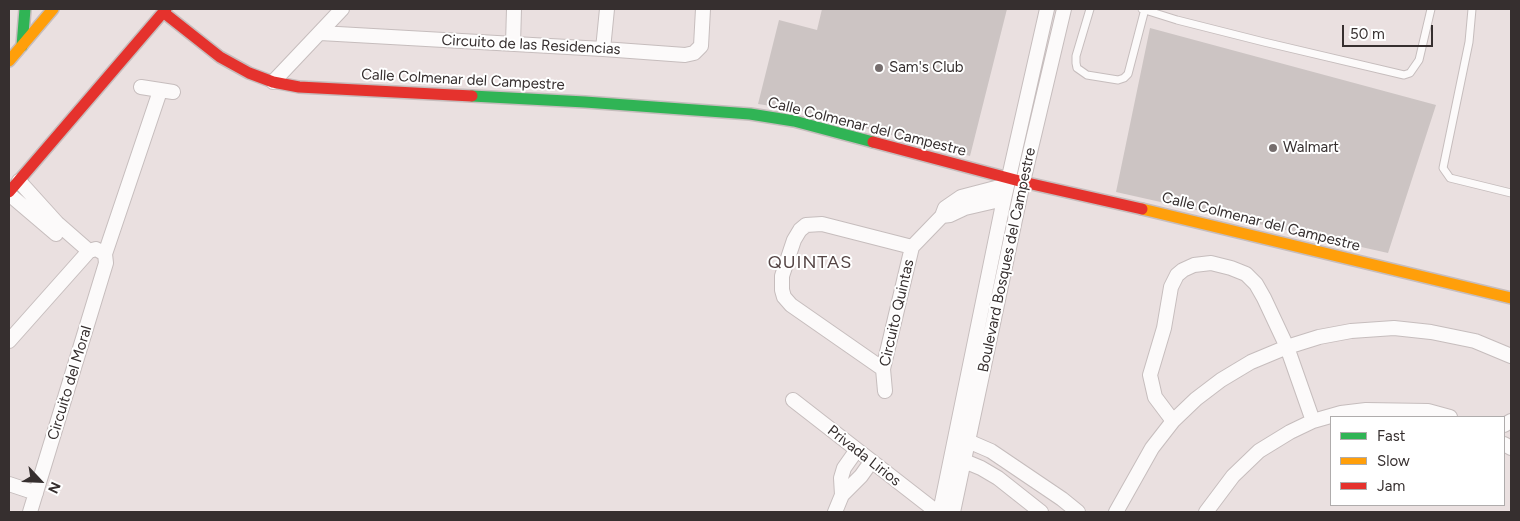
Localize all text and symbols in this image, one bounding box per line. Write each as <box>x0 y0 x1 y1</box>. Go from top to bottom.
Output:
scale bar <box>1345 15 1436 47</box>
text: 50 m <box>1350 25 1385 43</box>
street label: Circuito de las Residencias <box>441 31 621 59</box>
place label: Sam's Club <box>889 59 964 77</box>
marker: Sam's Club <box>873 62 885 74</box>
street label: Calle Colmenar del Campestre <box>361 66 565 94</box>
street label: Calle Colmenar del Campestre <box>766 94 968 160</box>
place label: Walmart <box>1283 139 1339 157</box>
marker: Walmart <box>1267 142 1279 154</box>
street label: Boulevard Bosques del Campestre <box>974 146 1040 374</box>
street label: Calle Colmenar del Campestre <box>1160 189 1362 255</box>
district label: QUINTAS <box>767 252 853 274</box>
street label: Circuito Quintas <box>876 258 918 368</box>
street label: Circuito del Moral <box>44 324 96 442</box>
legend <box>1330 416 1505 506</box>
street label: Privada Lirios <box>824 422 904 490</box>
text: Fast <box>1377 427 1405 445</box>
text: Slow <box>1377 452 1410 470</box>
north arrow <box>15 456 65 506</box>
text: Jam <box>1377 477 1405 495</box>
text: N <box>44 479 64 496</box>

